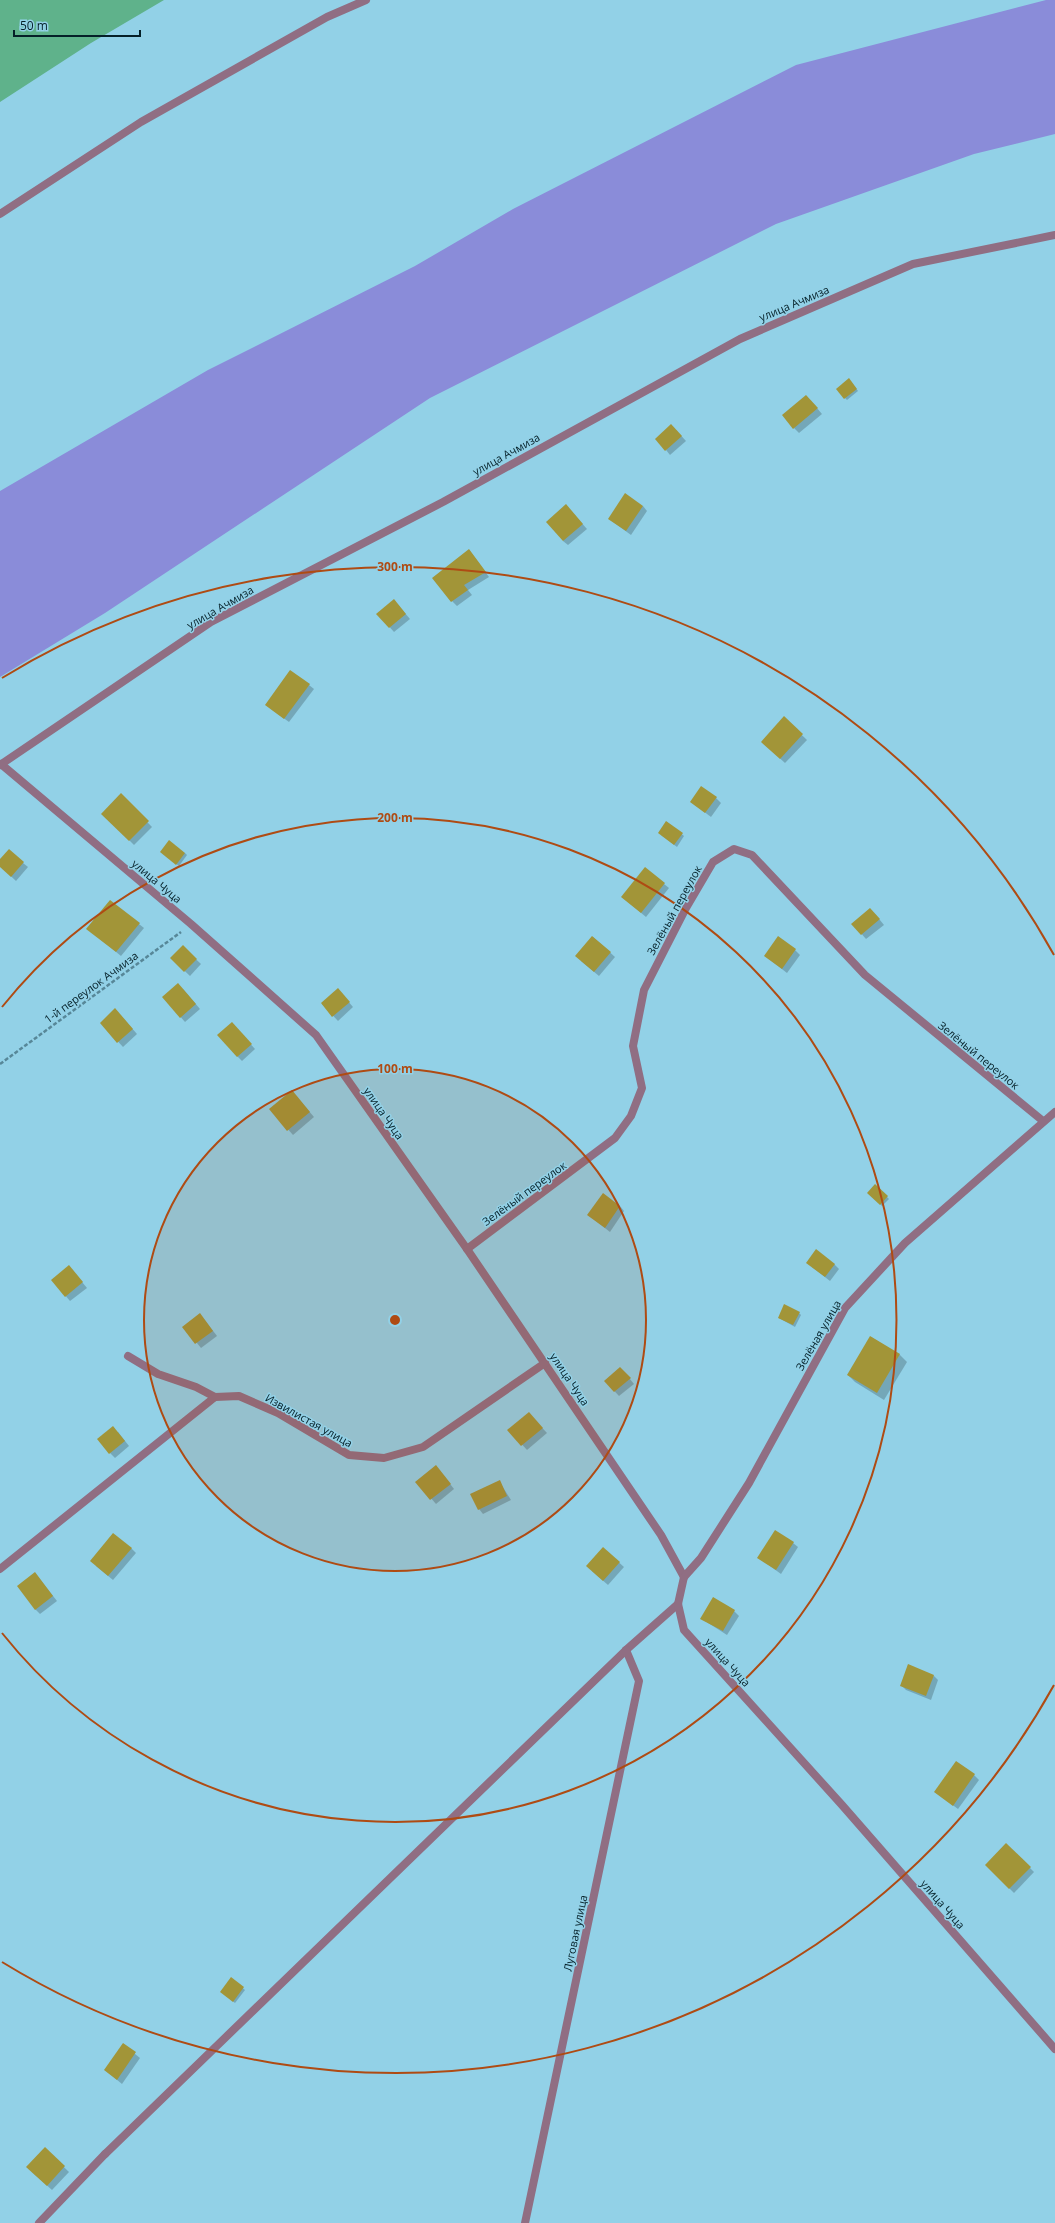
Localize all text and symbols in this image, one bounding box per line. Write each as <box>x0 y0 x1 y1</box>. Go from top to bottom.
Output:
scale bar <box>14 12 140 38</box>
text: 50 m <box>20 17 48 34</box>
street label: улица Ачмиза <box>757 281 831 325</box>
street label: улица Ачмиза <box>470 429 542 479</box>
text: 300 m <box>377 558 413 575</box>
street label: улица Ачмиза <box>184 582 256 632</box>
text: 200 m <box>377 809 413 826</box>
street label: улица Чуца <box>129 856 185 906</box>
street label: Зелёный переулок <box>643 862 705 958</box>
street label: 1-й переулок Ачмиза <box>41 948 141 1026</box>
street label: Зелёный переулок <box>935 1018 1023 1093</box>
text: 100 m <box>377 1060 413 1077</box>
street label: улица Чуца <box>360 1084 408 1142</box>
street label: Зелёный переулок <box>479 1157 569 1229</box>
street label: Зелёная улица <box>792 1297 844 1373</box>
centre of rings <box>388 1313 402 1327</box>
street label: улица Чуца <box>547 1350 593 1408</box>
street label: Извилистая улица <box>263 1390 355 1450</box>
street label: улица Чуца <box>702 1634 754 1690</box>
street label: улица Чуца <box>917 1876 969 1932</box>
street label: Луговая улица <box>560 1893 590 1973</box>

